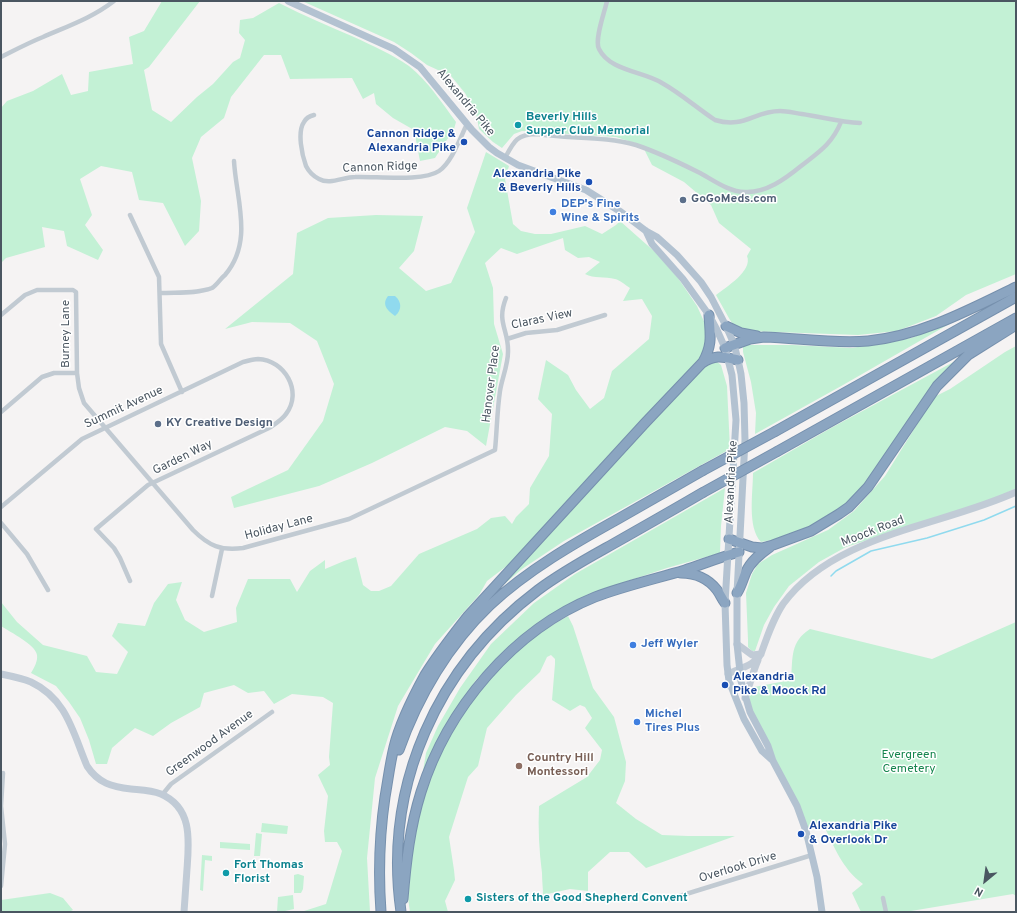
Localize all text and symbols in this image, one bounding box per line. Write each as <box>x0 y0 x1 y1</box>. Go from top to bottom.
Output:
street label: Alexandria Pike <box>433 66 497 140</box>
place label: Beverly Hills Supper Club Memorial <box>526 111 649 139</box>
marker: Beverly Hills Supper Club Memorial <box>513 120 523 130</box>
place label: Cannon Ridge & Alexandria Pike <box>367 128 456 156</box>
marker: Cannon Ridge & Alexandria Pike <box>459 137 469 147</box>
street label: Cannon Ridge <box>342 159 418 177</box>
place label: Alexandria Pike & Beverly Hills <box>493 168 581 196</box>
marker: Alexandria Pike & Beverly Hills <box>584 177 594 187</box>
place label: GoGoMeds.com <box>691 193 777 207</box>
marker: GoGoMeds.com <box>678 195 688 205</box>
place label: DEP's Fine Wine & Spirits <box>561 198 639 226</box>
marker: DEP's Fine Wine & Spirits <box>548 207 558 217</box>
street label: Burney Lane <box>60 300 74 368</box>
street label: Claras View <box>510 306 574 334</box>
street label: Hanover Place <box>480 344 504 424</box>
street label: Summit Avenue <box>82 384 166 432</box>
place label: KY Creative Design <box>166 417 273 431</box>
marker: KY Creative Design <box>153 419 163 429</box>
street label: Garden Way <box>151 437 215 479</box>
street label: Alexandria Pike <box>723 440 741 524</box>
street label: Holiday Lane <box>243 512 315 544</box>
street label: Moock Road <box>839 513 907 551</box>
place label: Jeff Wyler <box>641 638 698 652</box>
marker: Jeff Wyler <box>628 640 638 650</box>
place label: Alexandria Pike & Moock Rd <box>733 671 826 699</box>
marker: Alexandria Pike & Moock Rd <box>720 680 730 690</box>
street label: Greenwood Avenue <box>164 707 256 781</box>
place label: Michel Tires Plus <box>645 708 700 736</box>
marker: Michel Tires Plus <box>632 717 642 727</box>
park label: Evergreen Cemetery <box>882 749 936 777</box>
place label: Country Hill Montessori <box>527 752 594 780</box>
marker: Country Hill Montessori <box>514 761 524 771</box>
place label: Alexandria Pike & Overlook Dr <box>809 820 897 848</box>
marker: Alexandria Pike & Overlook Dr <box>796 829 806 839</box>
street label: Overlook Drive <box>698 849 778 887</box>
place label: Fort Thomas Florist <box>234 859 304 887</box>
north arrow <box>965 861 1005 901</box>
marker: Fort Thomas Florist <box>221 868 231 878</box>
text: N <box>972 883 986 900</box>
place label: Sisters of the Good Shepherd Convent <box>476 892 688 906</box>
marker: Sisters of the Good Shepherd Convent <box>463 894 473 904</box>

